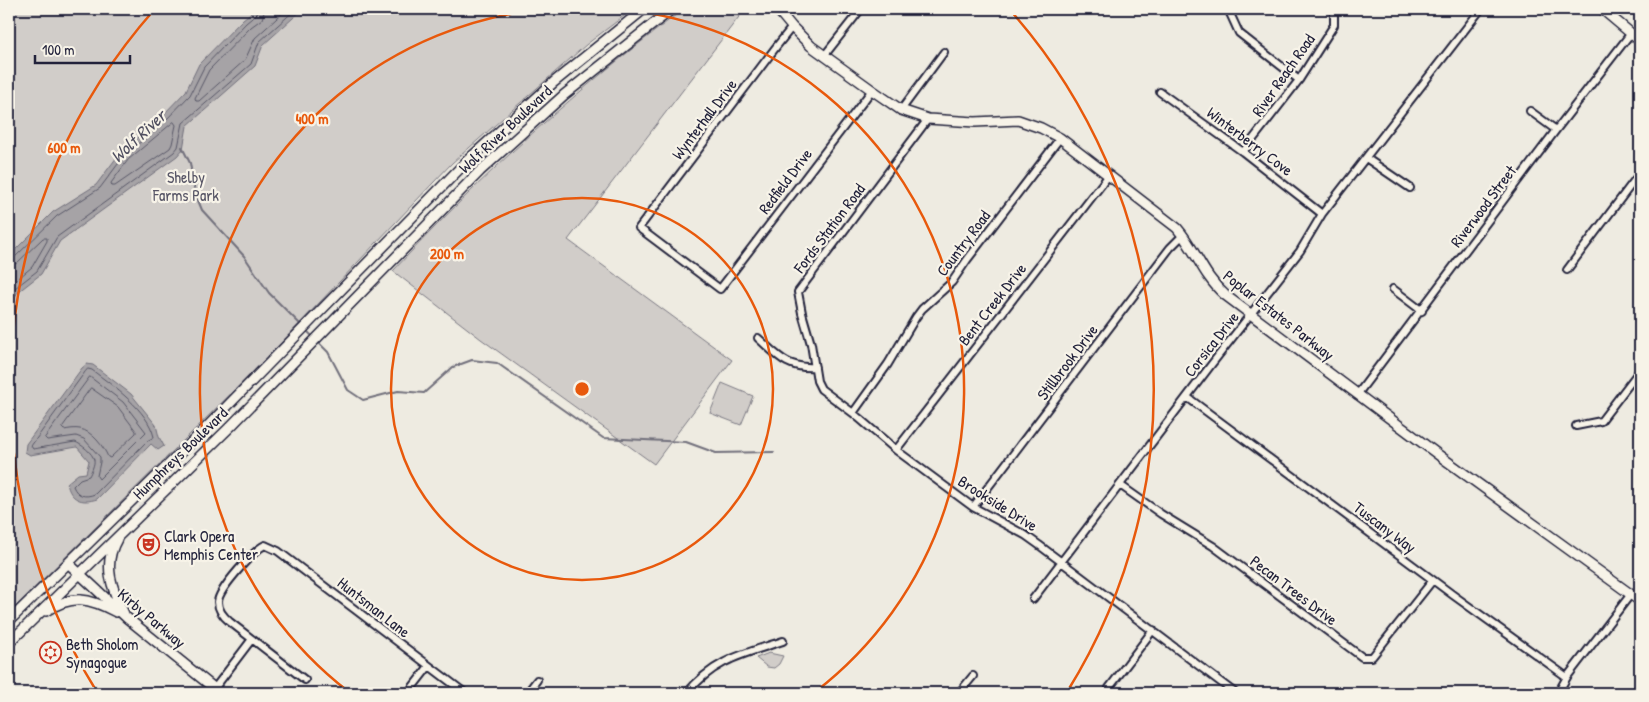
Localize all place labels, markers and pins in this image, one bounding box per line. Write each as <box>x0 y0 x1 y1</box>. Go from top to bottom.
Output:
centre of rings <box>573 380 591 398</box>
place label: Clark Opera Memphis Center <box>164 525 258 565</box>
theatre icon: Clark Opera Memphis Center <box>136 533 160 557</box>
place label: Beth Sholom Synagogue <box>66 633 139 673</box>
synagogue icon: Beth Sholom Synagogue <box>38 641 62 665</box>

